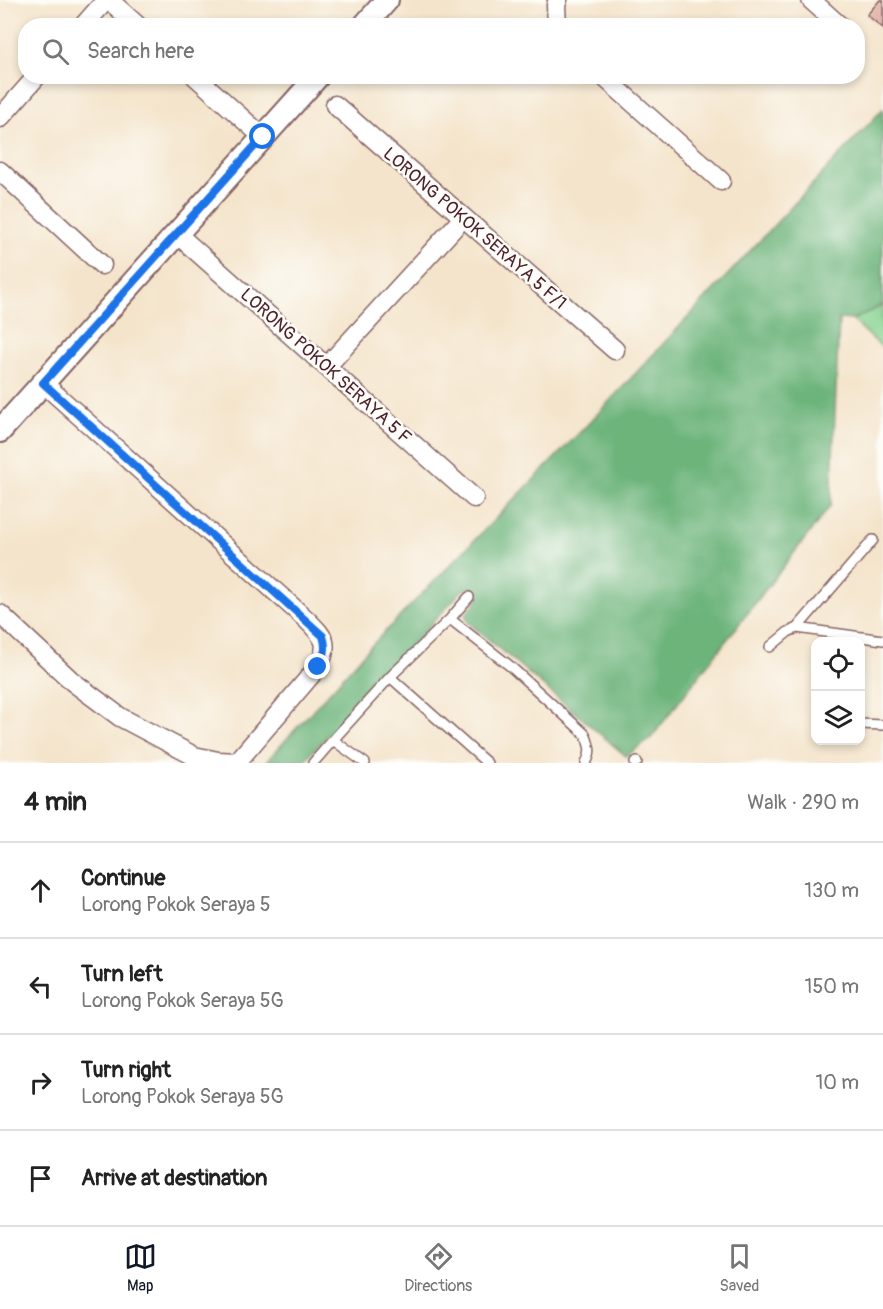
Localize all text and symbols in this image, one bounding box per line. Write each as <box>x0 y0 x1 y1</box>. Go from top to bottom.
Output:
search box <box>18 18 865 84</box>
icon: search <box>39 35 72 68</box>
text: Search here <box>87 37 194 65</box>
route start <box>249 123 275 149</box>
street label: LORONG POKOK SERAYA 5 F/1 <box>378 142 571 314</box>
street label: LORONG POKOK SERAYA 5 F <box>235 283 416 449</box>
map controls <box>811 637 865 745</box>
button: locate <box>811 637 865 691</box>
route end <box>304 653 330 679</box>
button: layers <box>811 691 865 745</box>
text: 4 min <box>24 786 87 818</box>
text: Walk · 290 m <box>747 790 859 815</box>
text: Continue <box>81 864 165 892</box>
icon: ahead <box>24 874 57 907</box>
text: 130 m <box>804 878 859 903</box>
text: Lorong Pokok Seraya 5 <box>81 892 271 917</box>
text: Turn left <box>81 960 163 988</box>
icon: left <box>24 970 57 1003</box>
text: 150 m <box>805 974 859 999</box>
text: Lorong Pokok Seraya 5G <box>81 988 284 1013</box>
text: Turn right <box>81 1056 171 1084</box>
icon: right <box>24 1066 57 1099</box>
text: 10 m <box>815 1070 859 1095</box>
text: Lorong Pokok Seraya 5G <box>81 1084 284 1109</box>
icon: arrive <box>24 1162 57 1195</box>
text: Arrive at destination <box>81 1164 267 1192</box>
tab: Map <box>124 1240 157 1296</box>
tab: Directions <box>404 1240 472 1296</box>
tab: Saved <box>720 1240 759 1296</box>

